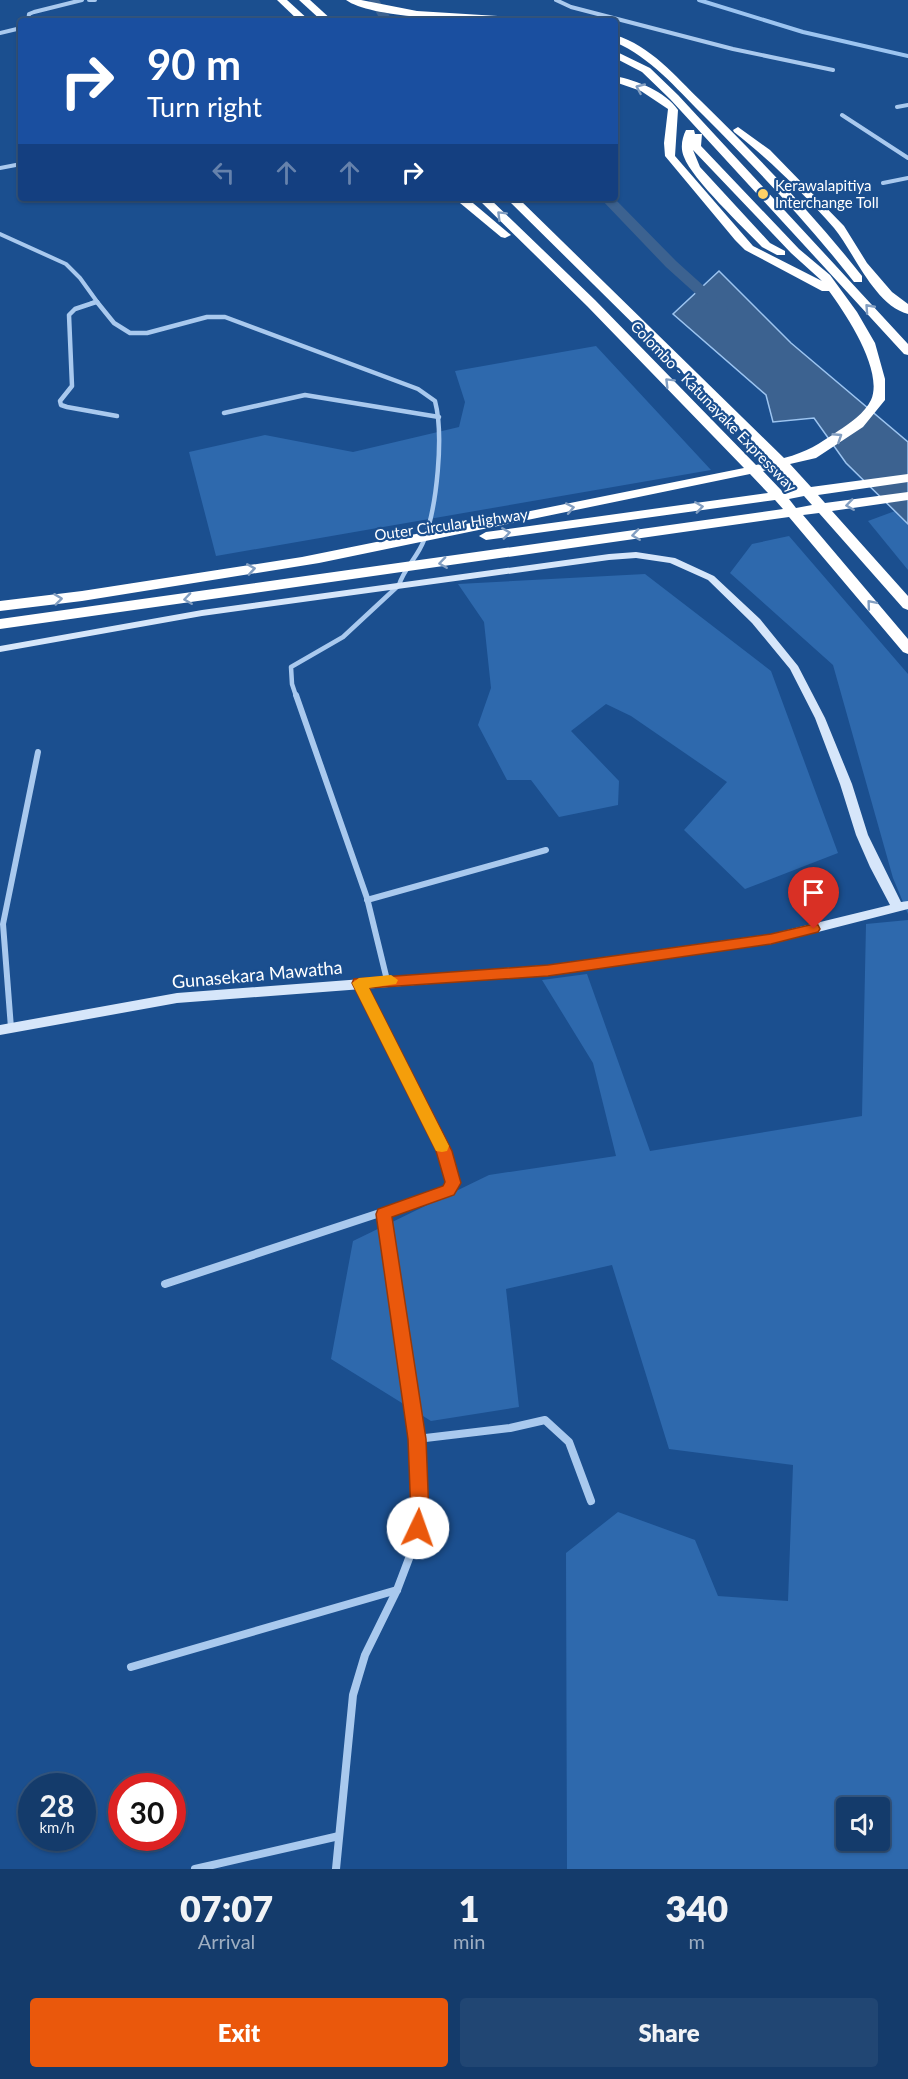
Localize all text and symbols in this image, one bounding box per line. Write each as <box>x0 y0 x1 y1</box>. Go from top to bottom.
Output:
text: 90 m <box>147 39 241 89</box>
icon: right <box>48 42 126 120</box>
one-way arrow <box>635 83 646 95</box>
text: Turn right <box>147 90 262 123</box>
icon: left <box>207 156 240 189</box>
icon: ahead <box>270 156 303 189</box>
icon: ahead <box>333 156 366 189</box>
icon: right <box>396 156 429 189</box>
place label: Kerawalapitiya Interchange Toll <box>775 176 879 211</box>
marker: Kerawalapitiya Interchange Toll <box>756 187 770 201</box>
one-way arrow <box>497 212 508 223</box>
one-way arrow <box>865 304 876 315</box>
street label: Colombo - Katunayake Expressway <box>627 317 801 495</box>
one-way arrow <box>665 379 676 389</box>
one-way arrow <box>831 433 842 444</box>
one-way arrow <box>845 498 855 510</box>
one-way arrow <box>695 501 704 513</box>
one-way arrow <box>565 502 575 515</box>
street label: Outer Circular Highway <box>373 504 529 544</box>
one-way arrow <box>502 527 511 540</box>
one-way arrow <box>632 529 641 541</box>
one-way arrow <box>439 556 448 568</box>
one-way arrow <box>246 564 255 576</box>
one-way arrow <box>53 593 63 606</box>
one-way arrow <box>183 593 192 605</box>
one-way arrow <box>867 600 878 611</box>
pin <box>788 867 839 929</box>
icon: arrive <box>797 876 830 909</box>
street label: Gunasekara Mawatha <box>171 956 343 992</box>
position arrow <box>386 1496 450 1560</box>
speed limit sign: 30 <box>108 1773 186 1851</box>
text: 28 <box>40 1787 74 1823</box>
map controls <box>836 1797 890 1851</box>
button: sound <box>836 1797 890 1851</box>
text: km/h <box>39 1818 75 1836</box>
text: 07:07 <box>180 1886 273 1930</box>
text: 1 <box>459 1886 480 1930</box>
text: 340 <box>665 1886 728 1930</box>
text: Arrival <box>198 1929 255 1953</box>
text: min <box>453 1929 485 1953</box>
text: m <box>688 1929 705 1953</box>
button: Exit <box>30 1998 448 2067</box>
button: Share <box>460 1998 878 2067</box>

